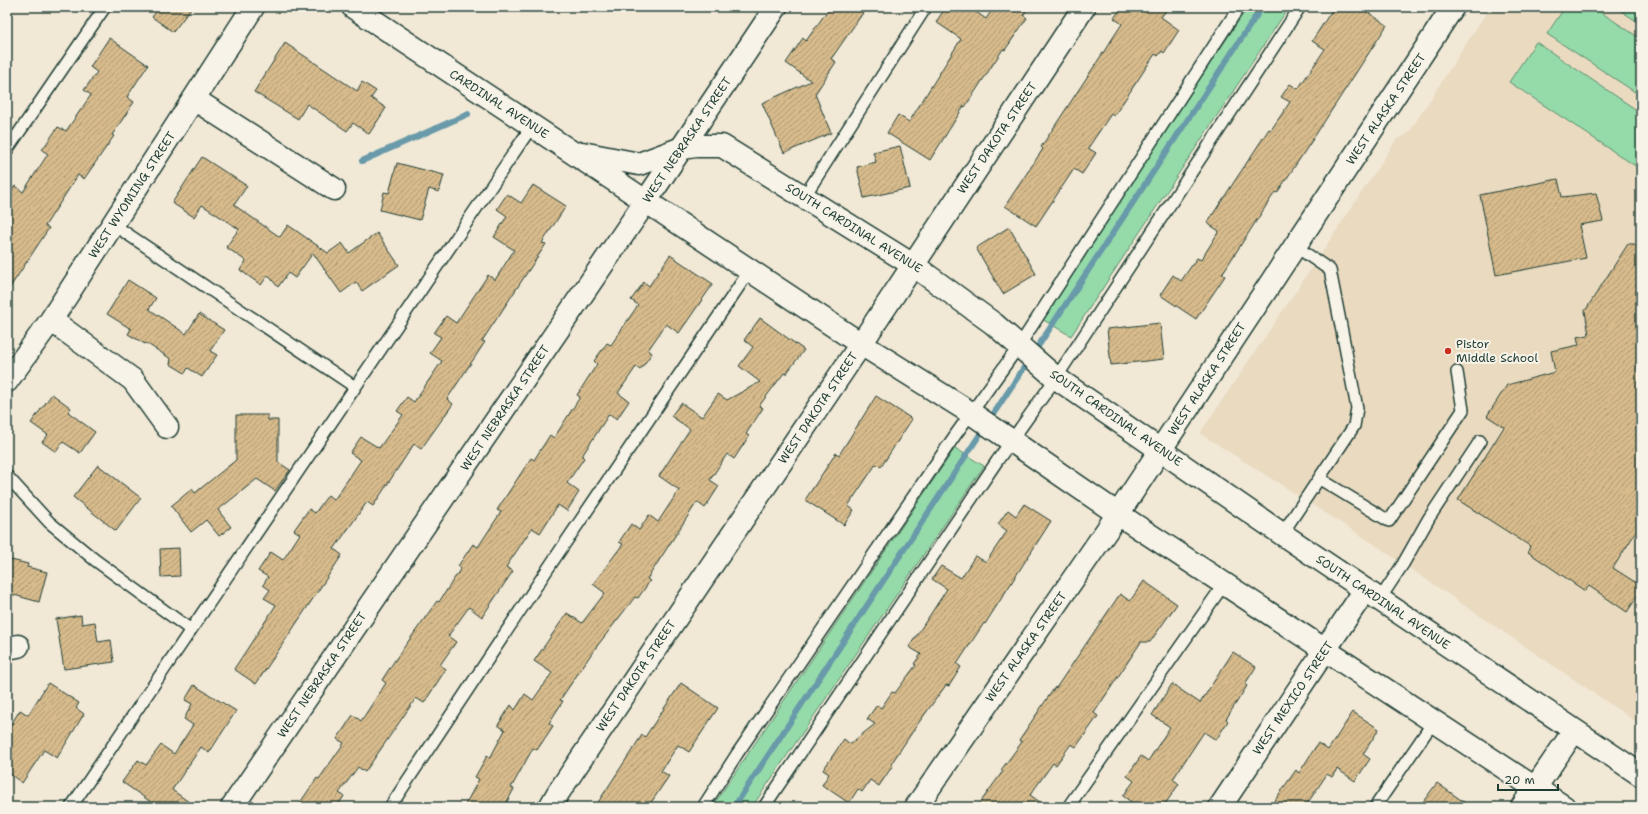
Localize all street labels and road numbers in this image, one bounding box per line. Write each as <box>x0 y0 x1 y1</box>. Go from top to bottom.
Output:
street label: WEST ALASKA STREET <box>1343 50 1430 168</box>
street label: CARDINAL AVENUE <box>446 66 552 142</box>
street label: WEST NEBRASKA STREET <box>639 73 735 206</box>
street label: WEST DAKOTA STREET <box>954 78 1041 197</box>
street label: WEST WYOMING STREET <box>85 128 179 261</box>
street label: SOUTH CARDINAL AVENUE <box>783 179 925 277</box>
street label: WEST ALASKA STREET <box>1165 319 1250 438</box>
street label: WEST NEBRASKA STREET <box>457 341 553 474</box>
street label: WEST DAKOTA STREET <box>775 348 862 467</box>
street label: SOUTH CARDINAL AVENUE <box>1047 366 1185 470</box>
street label: SOUTH CARDINAL AVENUE <box>1313 551 1453 653</box>
street label: WEST ALASKA STREET <box>982 588 1071 705</box>
street label: WEST NEBRASKA STREET <box>274 608 370 741</box>
street label: WEST DAKOTA STREET <box>593 616 680 735</box>
street label: WEST MEXICO STREET <box>1249 638 1337 758</box>

